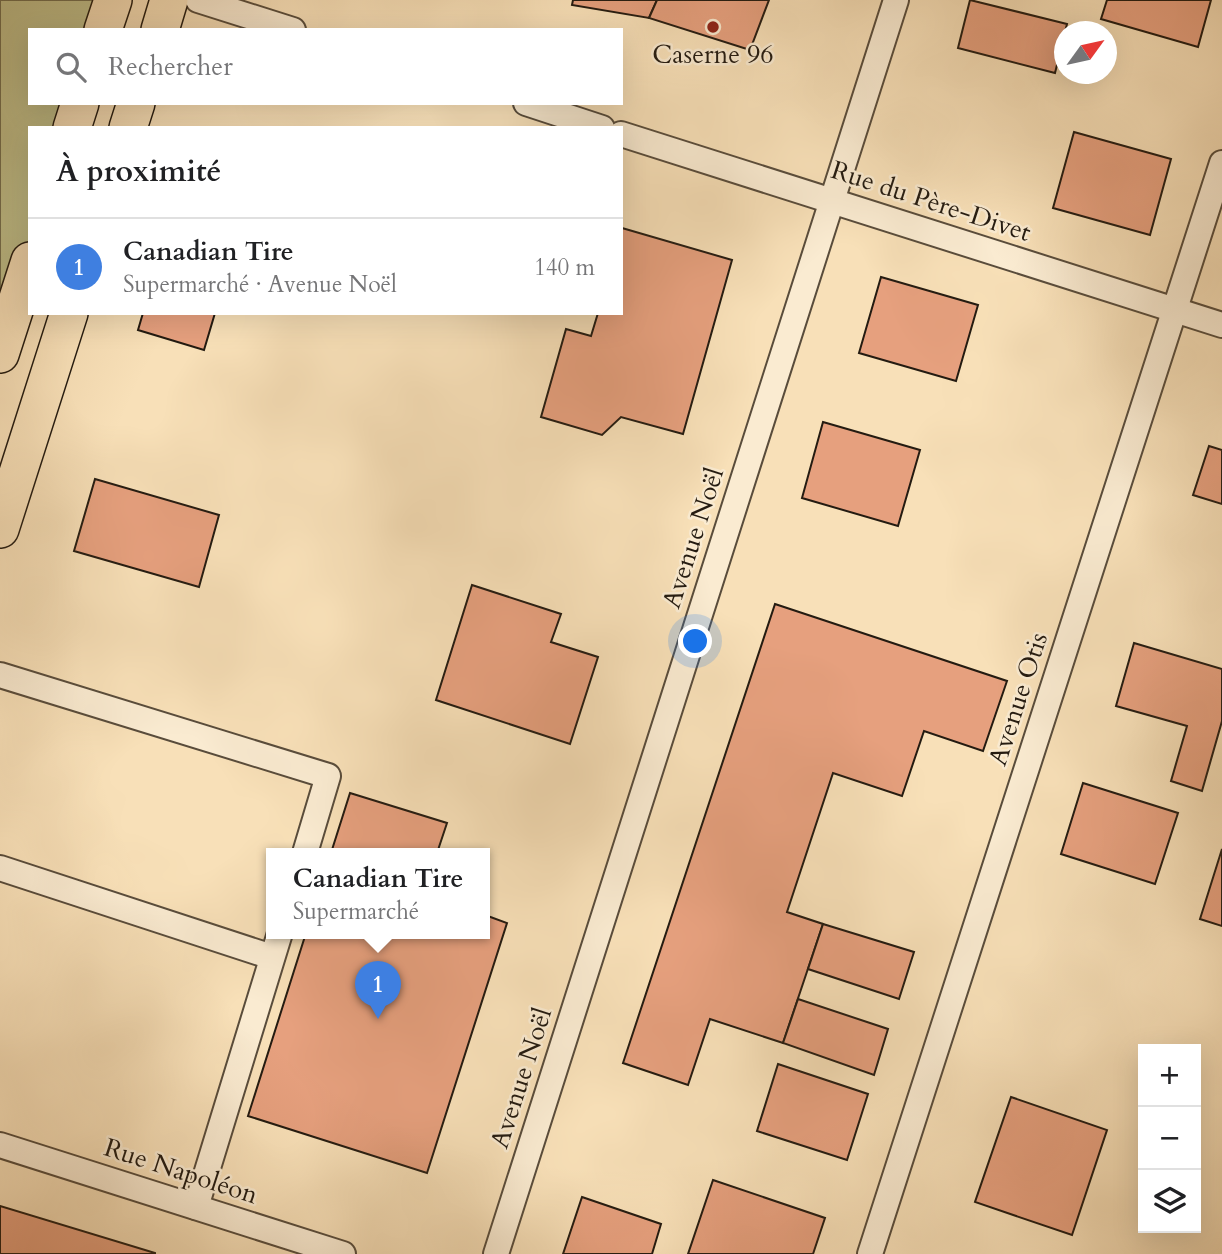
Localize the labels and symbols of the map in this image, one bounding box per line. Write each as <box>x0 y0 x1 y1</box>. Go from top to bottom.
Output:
marker: Caserne 96 <box>705 19 721 35</box>
north arrow <box>1054 21 1117 84</box>
place label: Caserne 96 <box>652 37 774 72</box>
street label: Rue du Père-Divet <box>827 152 1035 250</box>
street label: Avenue Noël <box>654 463 732 613</box>
your location <box>678 624 712 658</box>
street label: Avenue Otis <box>980 628 1056 770</box>
pin: 1 <box>355 961 401 1019</box>
street label: Avenue Noël <box>482 1003 560 1153</box>
street label: Rue Napoléon <box>100 1130 263 1212</box>

